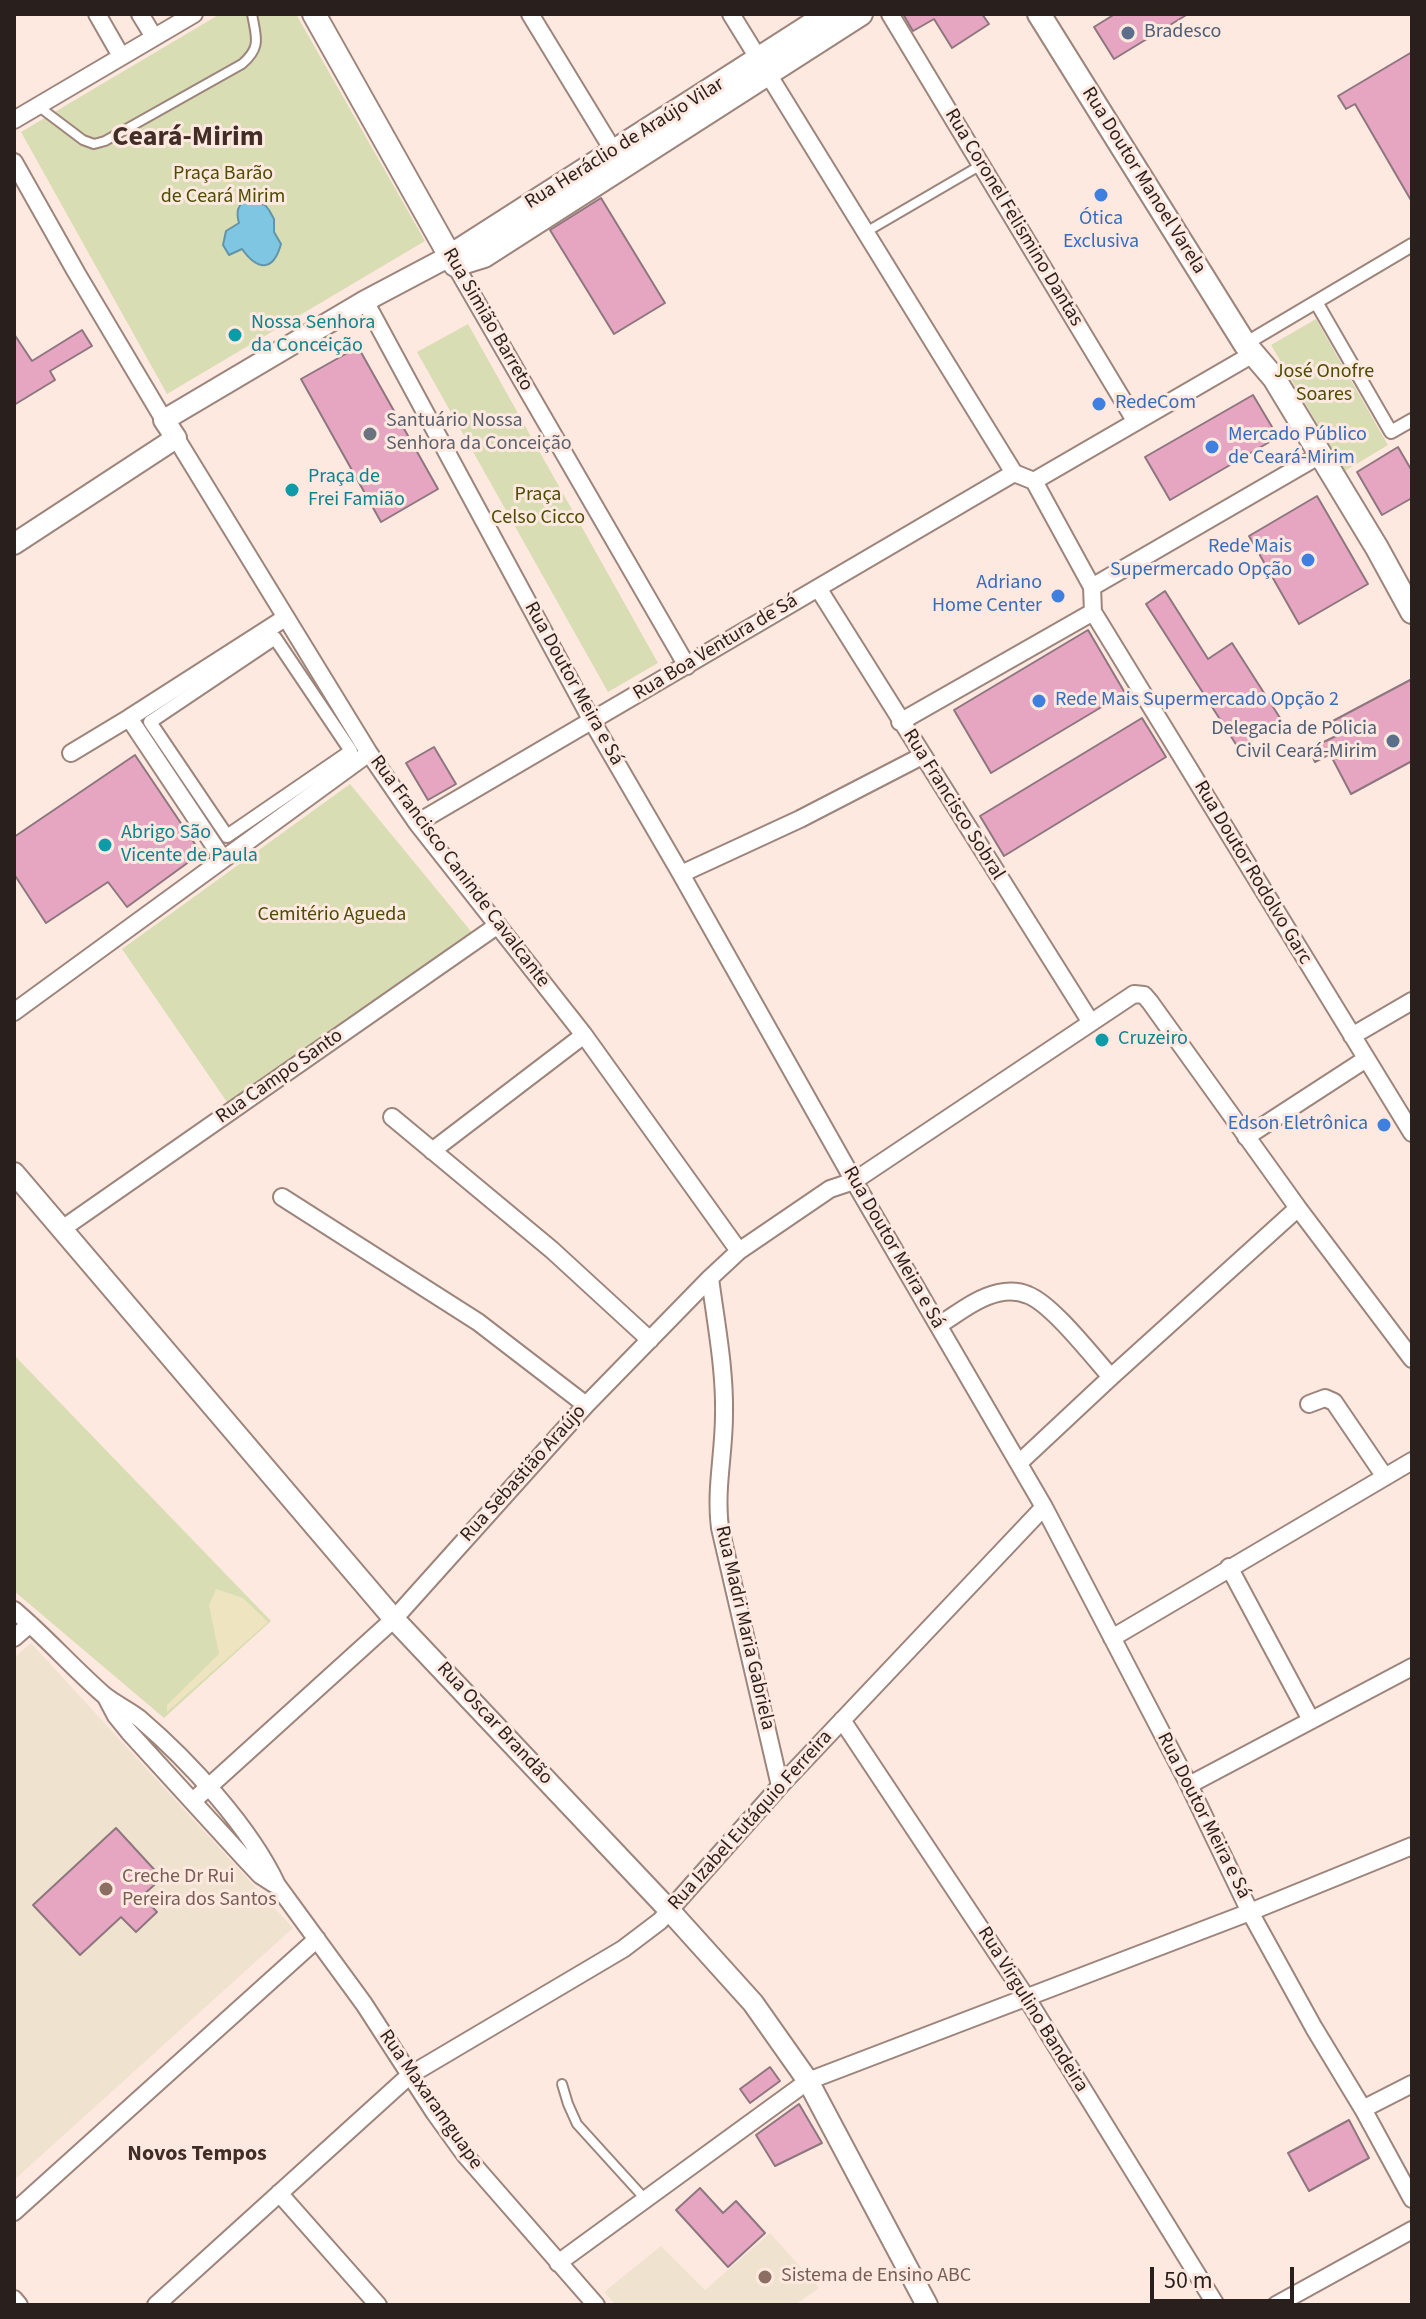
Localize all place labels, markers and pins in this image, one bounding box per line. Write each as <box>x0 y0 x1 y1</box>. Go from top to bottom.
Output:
place label: Bradesco <box>1144 21 1221 45</box>
marker: Bradesco <box>1119 24 1137 42</box>
marker: Ótica Exclusiva <box>1092 186 1110 204</box>
place label: Ótica Exclusiva <box>1063 208 1139 255</box>
place label: Nossa Senhora da Conceição <box>251 312 375 359</box>
marker: Nossa Senhora da Conceição <box>226 326 244 344</box>
place label: RedeCom <box>1115 392 1196 416</box>
marker: RedeCom <box>1090 395 1108 413</box>
place label: Santuário Nossa Senhora da Conceição <box>386 410 572 457</box>
place label: Mercado Público de Ceará-Mirim <box>1228 424 1367 471</box>
marker: Santuário Nossa Senhora da Conceição <box>361 425 379 443</box>
marker: Mercado Público de Ceará-Mirim <box>1203 438 1221 456</box>
place label: Praça de Frei Famião <box>308 466 405 513</box>
marker: Praça de Frei Famião <box>283 481 301 499</box>
place label: Rede Mais Supermercado Opção <box>1110 536 1292 583</box>
marker: Rede Mais Supermercado Opção <box>1299 551 1317 569</box>
place label: Adriano Home Center <box>932 572 1042 619</box>
marker: Adriano Home Center <box>1049 587 1067 605</box>
place label: Rede Mais Supermercado Opção 2 <box>1055 689 1339 713</box>
marker: Rede Mais Supermercado Opção 2 <box>1030 692 1048 710</box>
place label: Delegacia de Policia Civil Ceará-Mirim <box>1211 718 1377 765</box>
marker: Delegacia de Policia Civil Ceará-Mirim <box>1384 732 1402 750</box>
place label: Abrigo São Vicente de Paula <box>121 822 258 869</box>
marker: Abrigo São Vicente de Paula <box>96 836 114 854</box>
place label: Cruzeiro <box>1118 1028 1188 1052</box>
marker: Cruzeiro <box>1093 1031 1111 1049</box>
place label: Edson Eletrônica <box>1228 1113 1368 1137</box>
marker: Edson Eletrônica <box>1375 1116 1393 1134</box>
place label: Creche Dr Rui Pereira dos Santos <box>122 1866 277 1913</box>
marker: Creche Dr Rui Pereira dos Santos <box>97 1880 115 1898</box>
place label: Sistema de Ensino ABC <box>781 2265 971 2289</box>
marker: Sistema de Ensino ABC <box>756 2268 774 2286</box>

